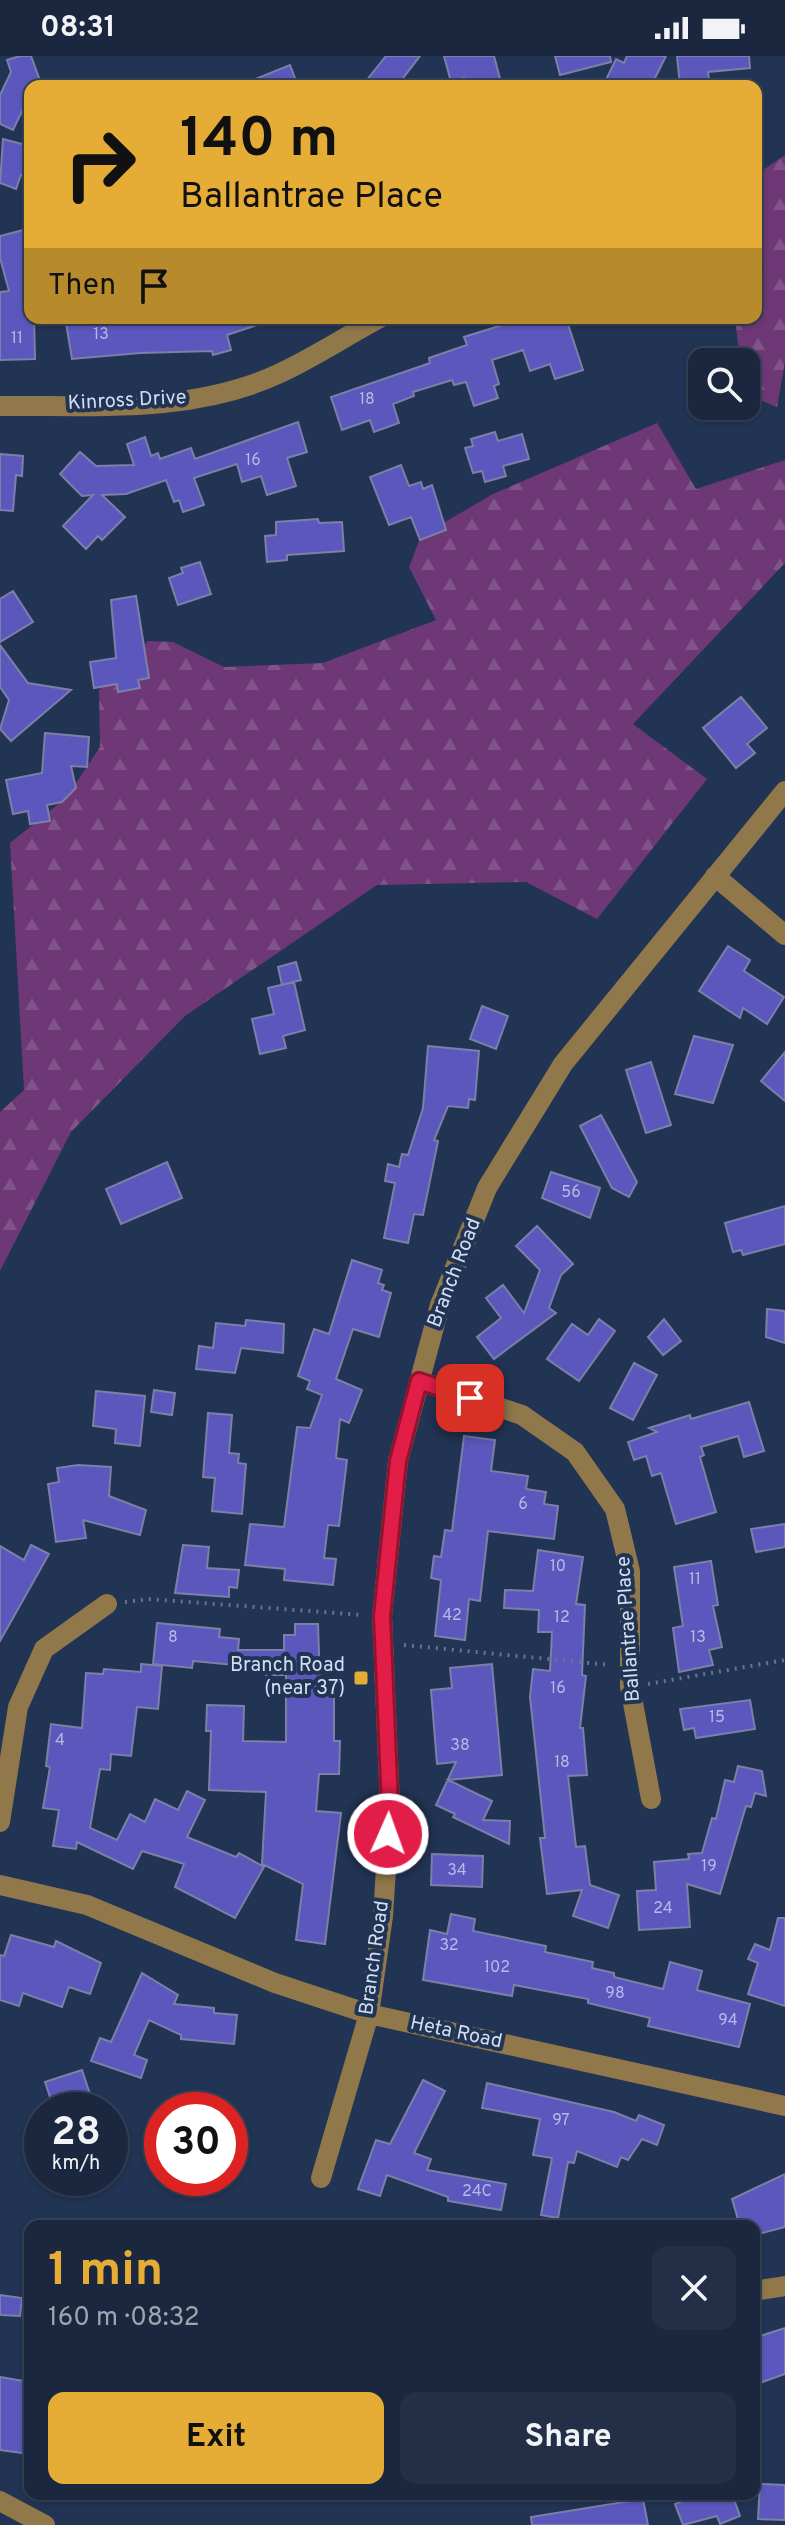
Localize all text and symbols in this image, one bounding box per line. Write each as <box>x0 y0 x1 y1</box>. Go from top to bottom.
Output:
text: 08:31 <box>40 10 116 47</box>
text: 140 m <box>180 106 338 176</box>
icon: right <box>48 112 152 216</box>
text: Ballantrae Place <box>180 175 443 221</box>
icon: arrive <box>132 264 176 308</box>
text: Then <box>48 268 116 305</box>
house number: 13 <box>93 325 109 345</box>
house number: 11 <box>11 329 23 349</box>
map controls <box>688 348 760 420</box>
button: search <box>688 348 760 420</box>
street label: Kinross Drive <box>67 385 187 417</box>
house number: 18 <box>359 390 375 410</box>
house number: 16 <box>245 451 261 471</box>
house number: 56 <box>561 1183 581 1203</box>
street label: Branch Road <box>422 1215 488 1331</box>
pin <box>436 1364 504 1432</box>
icon: arrive <box>448 1376 492 1420</box>
house number: 6 <box>518 1495 528 1515</box>
street label: Ballantrae Place <box>611 1555 647 1703</box>
house number: 10 <box>550 1557 566 1577</box>
house number: 11 <box>689 1570 701 1590</box>
house number: 42 <box>442 1606 462 1626</box>
house number: 12 <box>554 1608 570 1628</box>
house number: 8 <box>168 1628 178 1648</box>
house number: 13 <box>690 1628 706 1648</box>
place label: Branch Road (near 37) <box>230 1653 345 1702</box>
marker: Branch Road (near 37) <box>352 1669 370 1687</box>
house number: 16 <box>550 1679 566 1699</box>
house number: 15 <box>709 1708 725 1728</box>
house number: 4 <box>55 1731 65 1751</box>
house number: 38 <box>450 1736 470 1756</box>
house number: 18 <box>554 1753 570 1773</box>
position arrow <box>346 1792 430 1876</box>
house number: 19 <box>701 1857 717 1877</box>
house number: 34 <box>447 1861 467 1881</box>
street label: Branch Road <box>354 1899 396 2017</box>
house number: 24 <box>653 1899 673 1919</box>
house number: 32 <box>439 1936 459 1956</box>
house number: 102 <box>484 1958 510 1978</box>
house number: 98 <box>605 1984 625 2004</box>
street label: Heta Road <box>408 2011 504 2055</box>
house number: 94 <box>718 2011 738 2031</box>
speed limit sign: 30 <box>144 2092 248 2196</box>
text: 28 <box>51 2109 101 2159</box>
house number: 97 <box>552 2111 570 2131</box>
text: km/h <box>52 2151 100 2177</box>
house number: 24C <box>462 2182 492 2202</box>
text: 1 min <box>48 2242 163 2302</box>
button: close <box>652 2246 736 2330</box>
text: 160 m · 08:32 <box>48 2302 200 2335</box>
button: Exit <box>48 2392 384 2484</box>
button: Share <box>400 2392 736 2484</box>

